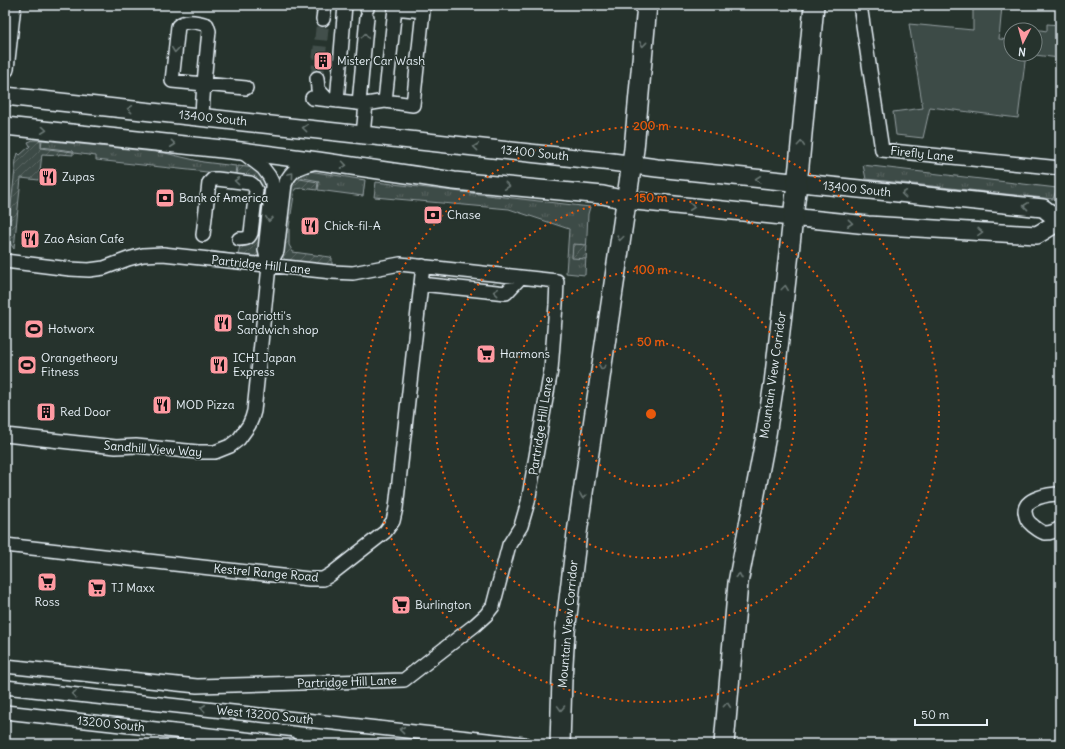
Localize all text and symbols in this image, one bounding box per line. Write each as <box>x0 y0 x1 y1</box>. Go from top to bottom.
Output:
north arrow <box>1003 22 1043 62</box>
one-way arrow <box>360 33 369 39</box>
one-way arrow <box>639 41 648 47</box>
text: N <box>1017 45 1026 59</box>
one-way arrow <box>171 47 180 53</box>
building icon: Mister Car Wash <box>312 50 334 72</box>
place label: Mister Car Wash <box>337 53 425 68</box>
one-way arrow <box>127 105 133 114</box>
street label: 13400 South <box>178 106 248 129</box>
text: 200 m <box>633 118 669 133</box>
one-way arrow <box>302 124 308 133</box>
one-way arrow <box>41 125 47 134</box>
one-way arrow <box>170 139 176 148</box>
street label: 13400 South <box>500 141 570 164</box>
one-way arrow <box>797 141 806 147</box>
one-way arrow <box>473 143 479 152</box>
street label: Firefly Lane <box>890 143 954 164</box>
one-way arrow <box>341 160 347 169</box>
restaurant icon: Zupas <box>37 166 59 188</box>
place label: Zupas <box>62 169 95 184</box>
one-way arrow <box>286 172 293 180</box>
one-way arrow <box>755 175 761 184</box>
one-way arrow <box>234 177 240 186</box>
street label: 13400 South <box>822 177 892 200</box>
one-way arrow <box>504 181 510 190</box>
bank icon: Bank of America <box>154 187 176 209</box>
one-way arrow <box>901 189 907 198</box>
place label: Bank of America <box>179 190 268 205</box>
text: 150 m <box>635 190 668 205</box>
one-way arrow <box>689 202 695 211</box>
one-way arrow <box>1023 202 1029 211</box>
bank icon: Chase <box>422 204 444 226</box>
place label: Chase <box>447 207 481 222</box>
restaurant icon: Chick-fil-A <box>299 215 321 237</box>
one-way arrow <box>264 216 273 222</box>
place label: Chick-fil-A <box>324 218 381 233</box>
one-way arrow <box>847 218 853 227</box>
one-way arrow <box>977 227 983 236</box>
restaurant icon: Zao Asian Cafe <box>19 228 41 250</box>
place label: Zao Asian Cafe <box>44 231 124 246</box>
one-way arrow <box>616 235 625 241</box>
street label: Partridge Hill Lane <box>211 252 311 277</box>
text: 100 m <box>634 262 668 277</box>
one-way arrow <box>780 285 789 291</box>
one-way arrow <box>493 288 499 297</box>
place label: Capriotti's Sandwich shop <box>237 308 319 337</box>
street label: Mountain View Corridor <box>756 310 789 439</box>
restaurant icon: Capriotti's Sandwich shop <box>212 312 234 334</box>
sports icon: Hotworx <box>23 318 45 340</box>
place label: Hotworx <box>48 321 94 336</box>
text: 50 m <box>637 334 666 349</box>
supermarket icon: Harmons <box>475 343 497 365</box>
place label: Harmons <box>500 346 550 361</box>
place label: Orangetheory Fitness <box>41 350 118 379</box>
place label: ICHI Japan Express <box>233 350 296 379</box>
sports icon: Orangetheory Fitness <box>16 354 38 376</box>
restaurant icon: ICHI Japan Express <box>208 354 230 376</box>
one-way arrow <box>598 364 607 370</box>
street label: Partridge Hill Lane <box>525 376 556 476</box>
restaurant icon: MOD Pizza <box>151 394 173 416</box>
place label: MOD Pizza <box>176 397 235 412</box>
building icon: Red Door <box>35 401 57 423</box>
place label: Red Door <box>60 404 111 419</box>
centre of rings <box>644 407 658 421</box>
street label: Sandhill View Way <box>103 438 203 459</box>
one-way arrow <box>579 493 588 499</box>
street label: Mountain View Corridor <box>554 559 581 688</box>
street label: Kestrel Range Road <box>213 560 319 585</box>
supermarket icon: Ross <box>36 571 58 593</box>
one-way arrow <box>735 573 743 579</box>
supermarket icon: TJ Maxx <box>86 577 108 599</box>
place label: TJ Maxx <box>111 580 155 595</box>
place label: Ross <box>34 594 60 609</box>
supermarket icon: Burlington <box>390 594 412 616</box>
place label: Burlington <box>415 597 472 612</box>
street label: Partridge Hill Lane <box>297 672 397 691</box>
one-way arrow <box>71 690 77 699</box>
scale bar <box>915 701 987 727</box>
street label: West 13200 South <box>216 702 314 727</box>
one-way arrow <box>722 702 731 708</box>
one-way arrow <box>200 704 206 713</box>
one-way arrow <box>557 705 566 711</box>
text: 50 m <box>921 707 950 722</box>
street label: 13200 South <box>76 712 146 735</box>
one-way arrow <box>399 726 405 735</box>

